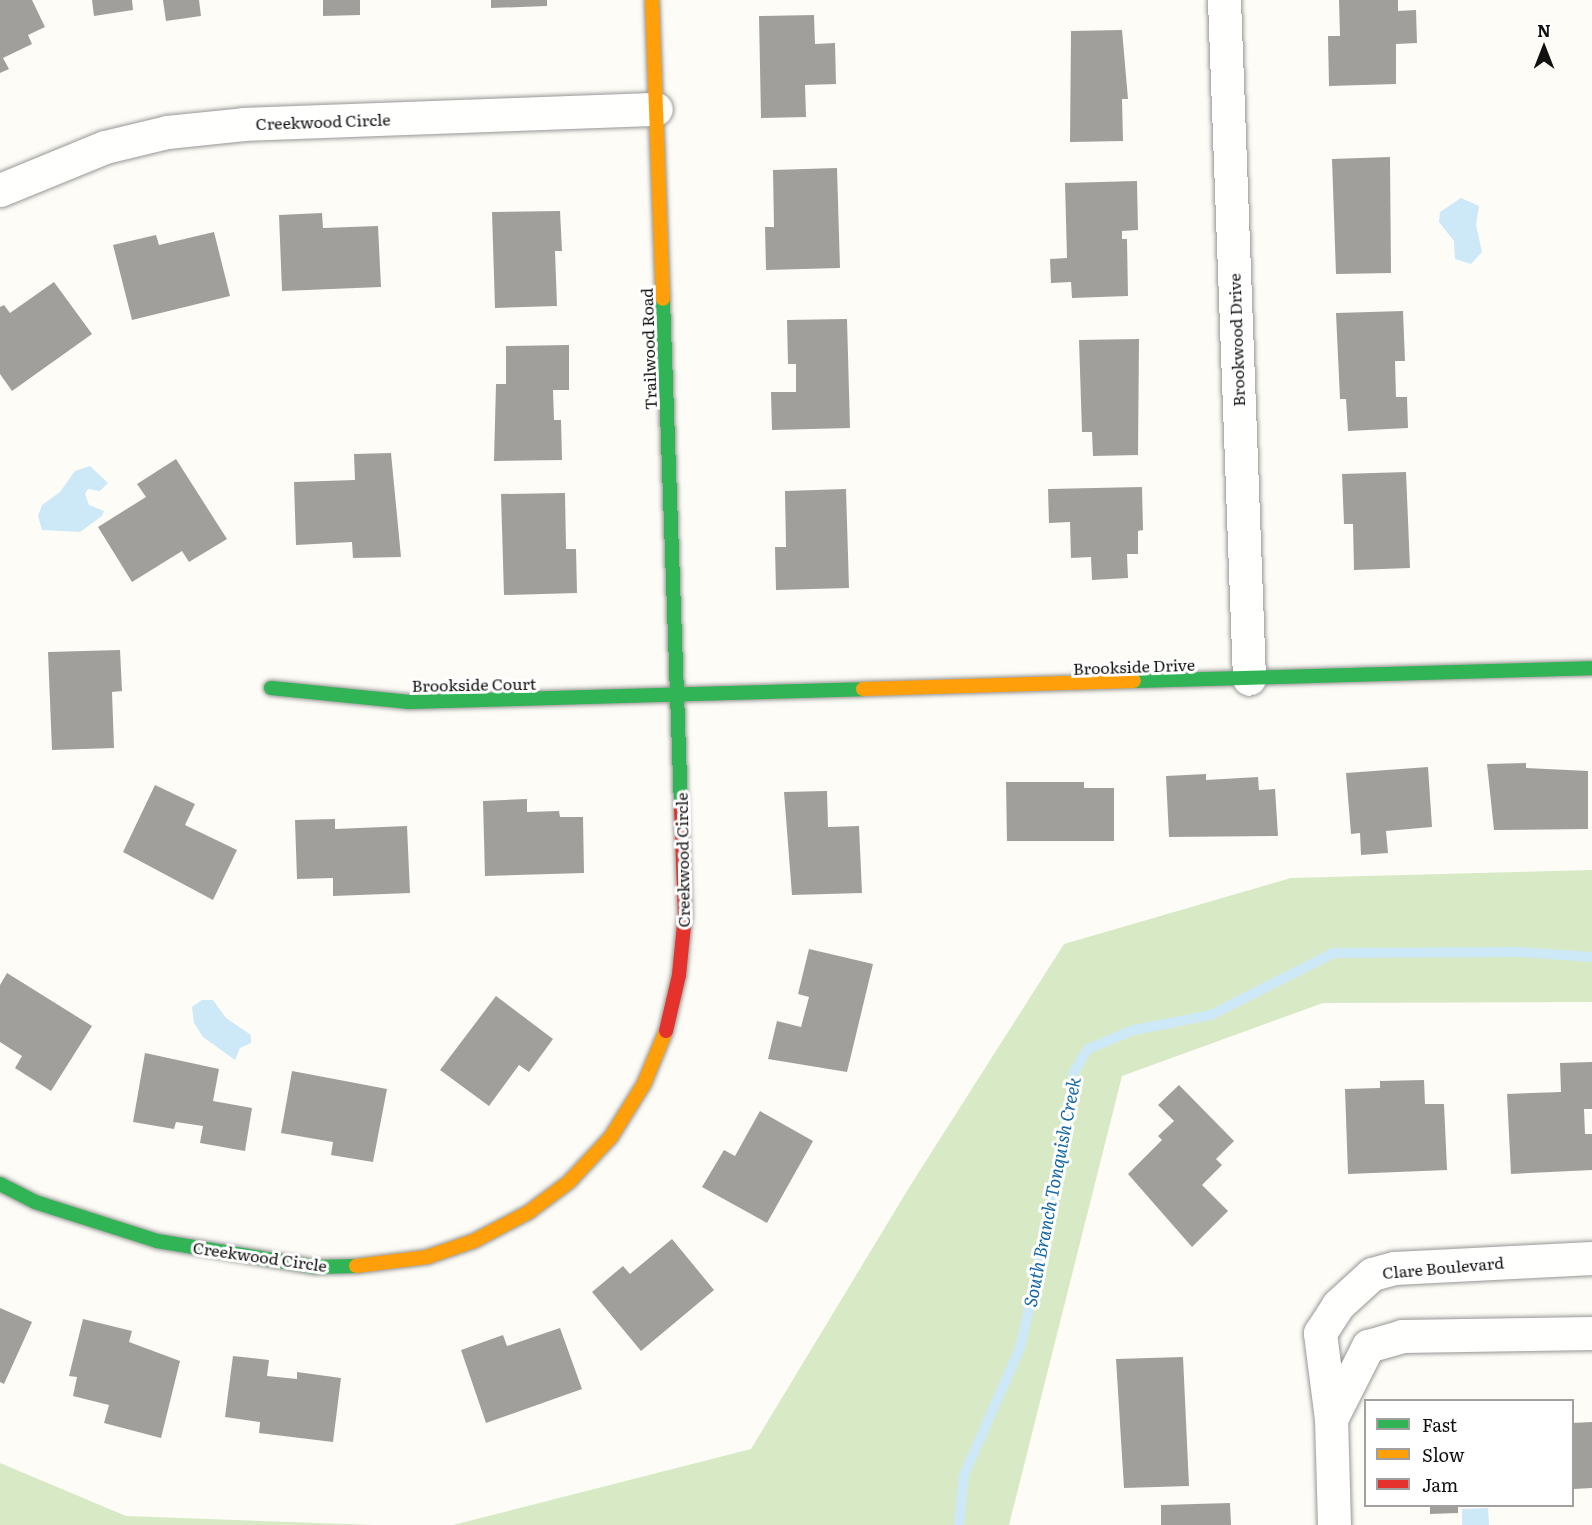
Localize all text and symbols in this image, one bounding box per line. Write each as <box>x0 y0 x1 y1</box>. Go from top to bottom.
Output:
north arrow <box>1514 18 1574 78</box>
text: N <box>1537 18 1551 42</box>
street label: Creekwood Circle <box>255 109 391 133</box>
street label: Brookwood Drive <box>1224 273 1248 407</box>
street label: Trailwood Road <box>636 288 660 410</box>
street label: Brookside Drive <box>1073 654 1195 678</box>
street label: Brookside Court <box>412 673 536 695</box>
street label: Creekwood Circle <box>671 792 693 928</box>
water label: South Branch Tonquish Creek <box>1019 1075 1085 1309</box>
street label: Creekwood Circle <box>192 1237 328 1275</box>
street label: Clare Boulevard <box>1381 1252 1505 1282</box>
legend <box>1364 1399 1574 1507</box>
text: Fast <box>1422 1411 1457 1438</box>
text: Slow <box>1422 1441 1464 1468</box>
text: Jam <box>1422 1471 1458 1498</box>

